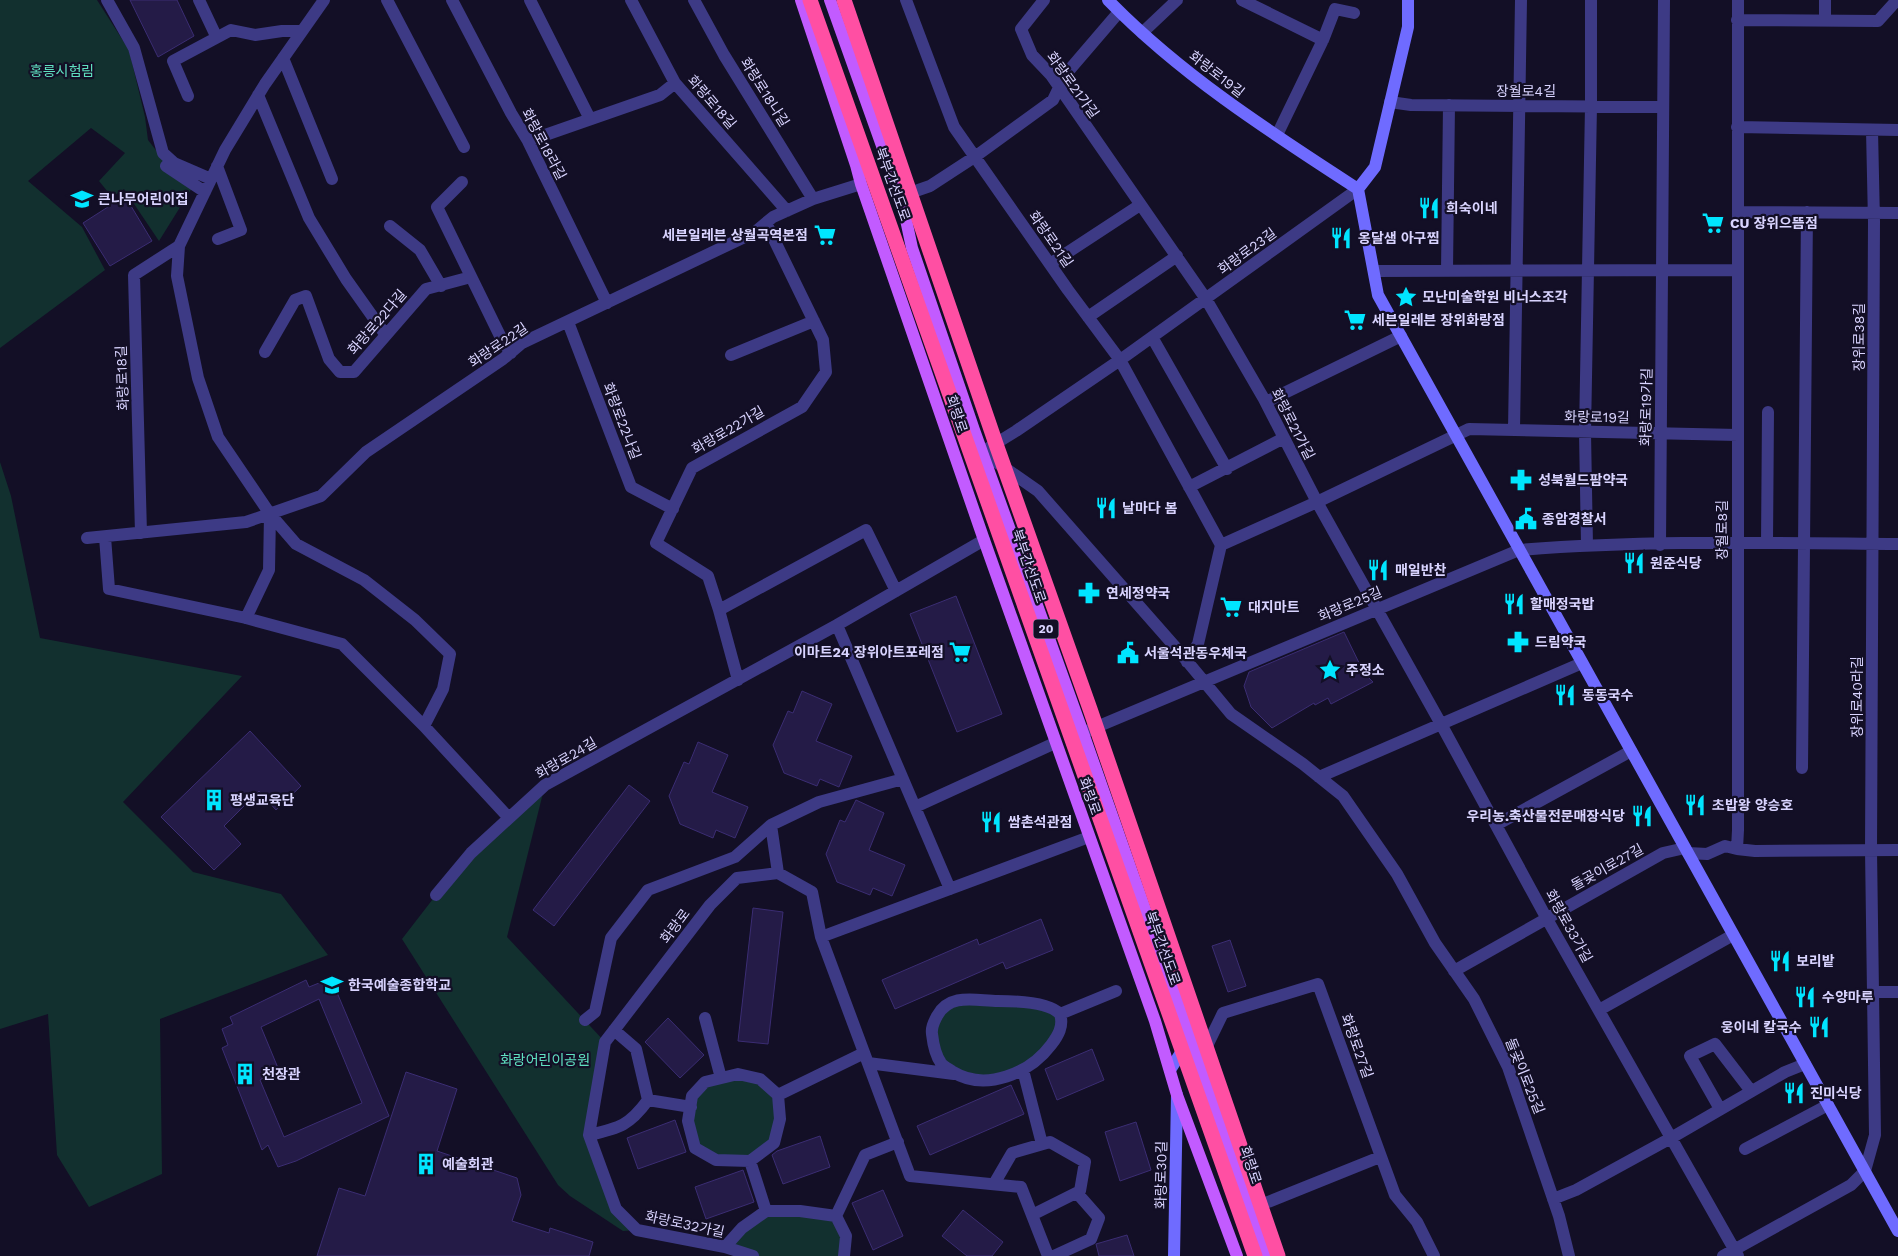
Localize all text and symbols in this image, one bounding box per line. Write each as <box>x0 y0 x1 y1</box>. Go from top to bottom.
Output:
street label: 화랑로19길 <box>1186 47 1248 101</box>
street label: 화랑로21가길 <box>1044 49 1102 121</box>
street label: 화랑로18나길 <box>737 54 793 130</box>
park label: 홍릉시험림 <box>30 63 94 79</box>
street label: 화랑로18길 <box>684 72 740 132</box>
street label: 장월로4길 <box>1496 83 1556 99</box>
street label: 화랑로18라길 <box>519 106 569 182</box>
street label: 북부간선도로 <box>872 145 914 223</box>
school or university icon: 큰나무어린이집 <box>69 186 95 212</box>
place label: 큰나무어린이집 <box>98 191 188 207</box>
restaurant icon: 희숙이네 <box>1416 195 1442 221</box>
place label: 희숙이네 <box>1446 200 1498 216</box>
street label: 화랑로21길 <box>1026 208 1076 270</box>
supermarket icon: CU 장위으뜸점 <box>1700 210 1726 236</box>
place label: CU 장위으뜸점 <box>1730 215 1818 231</box>
supermarket icon: 세븐일레븐 상월곡역본점 <box>812 222 838 248</box>
street label: 화랑로23길 <box>1215 225 1279 277</box>
restaurant icon: 옹달샘 아구찜 <box>1328 225 1354 251</box>
place label: 세븐일레븐 상월곡역본점 <box>662 227 808 243</box>
place label: 옹달샘 아구찜 <box>1358 230 1439 246</box>
place icon: 모난미술학원 비너스조각 <box>1393 284 1419 310</box>
street label: 화랑로22다길 <box>344 286 410 358</box>
place label: 모난미술학원 비너스조각 <box>1422 289 1568 305</box>
street label: 장위로38길 <box>1851 303 1867 371</box>
supermarket icon: 세븐일레븐 장위화랑점 <box>1342 307 1368 333</box>
place label: 세븐일레븐 장위화랑점 <box>1372 312 1505 328</box>
street label: 화랑로22길 <box>465 319 531 371</box>
street label: 화랑로18길 <box>113 345 131 411</box>
street label: 화랑로19가길 <box>1637 368 1655 446</box>
street label: 화랑로22나길 <box>600 380 644 462</box>
street label: 화랑로21가길 <box>1268 386 1318 462</box>
street label: 화랑로 <box>943 393 971 435</box>
street label: 화랑로22가길 <box>689 403 767 457</box>
street label: 화랑로19길 <box>1564 408 1630 426</box>
pharmacy icon: 성북월드팜약국 <box>1508 467 1534 493</box>
place label: 성북월드팜약국 <box>1538 472 1628 488</box>
restaurant icon: 날마다 봄 <box>1093 495 1119 521</box>
place label: 날마다 봄 <box>1122 500 1178 516</box>
street label: 장월로8길 <box>1714 500 1730 560</box>
public building icon: 종암경찰서 <box>1513 506 1539 532</box>
place label: 종암경찰서 <box>1542 511 1606 527</box>
street label: 북부간선도로 <box>1009 527 1049 605</box>
restaurant icon: 원준식당 <box>1621 550 1647 576</box>
place label: 원준식당 <box>1650 555 1702 571</box>
restaurant icon: 매일반찬 <box>1365 557 1391 583</box>
place label: 매일반찬 <box>1395 562 1447 578</box>
pharmacy icon: 연세정약국 <box>1076 580 1102 606</box>
street label: 화랑로25길 <box>1316 583 1384 625</box>
place label: 연세정약국 <box>1106 585 1171 601</box>
restaurant icon: 할매정국밥 <box>1501 591 1527 617</box>
supermarket icon: 대지마트 <box>1218 594 1244 620</box>
place label: 할매정국밥 <box>1530 596 1595 612</box>
place label: 대지마트 <box>1248 599 1300 615</box>
road number: 20 <box>1034 620 1058 638</box>
pharmacy icon: 드림약국 <box>1505 629 1531 655</box>
place label: 드림약국 <box>1535 634 1587 650</box>
supermarket icon: 이마트24 장위아트포레점 <box>947 639 973 665</box>
public building icon: 서울석관동우체국 <box>1115 640 1141 666</box>
place label: 이마트24 장위아트포레점 <box>794 644 944 660</box>
place label: 서울석관동우체국 <box>1144 645 1247 661</box>
street label: 장위로40라길 <box>1849 656 1865 738</box>
place icon: 주정소 <box>1317 657 1343 683</box>
place label: 주정소 <box>1346 662 1385 678</box>
restaurant icon: 동동국수 <box>1552 682 1578 708</box>
place label: 동동국수 <box>1582 687 1634 703</box>
street label: 화랑로24길 <box>533 734 599 782</box>
street label: 화랑로 <box>1076 775 1104 817</box>
building icon: 평생교육단 <box>201 787 227 813</box>
place label: 평생교육단 <box>230 792 295 808</box>
restaurant icon: 초밥왕 양승호 <box>1682 792 1708 818</box>
place label: 초밥왕 양승호 <box>1712 797 1793 813</box>
restaurant icon: 우리농.축산물전문매장식당 <box>1629 803 1655 829</box>
place label: 우리농.축산물전문매장식당 <box>1466 808 1625 824</box>
restaurant icon: 쌈촌석관점 <box>978 809 1004 835</box>
place label: 쌈촌석관점 <box>1008 814 1072 830</box>
street label: 돌곶이로27길 <box>1568 841 1646 893</box>
street label: 화랑로33가길 <box>1542 887 1596 965</box>
street label: 화랑로 <box>657 906 693 946</box>
street label: 북부간선도로 <box>1142 909 1184 987</box>
restaurant icon: 보리밭 <box>1767 948 1793 974</box>
place label: 보리밭 <box>1796 953 1835 969</box>
school or university icon: 한국예술종합학교 <box>319 972 345 998</box>
place label: 한국예술종합학교 <box>348 977 451 993</box>
restaurant icon: 수양마루 <box>1792 984 1818 1010</box>
place label: 수양마루 <box>1822 989 1874 1005</box>
street label: 화랑로27길 <box>1338 1012 1376 1080</box>
restaurant icon: 웅이네 칼국수 <box>1806 1014 1832 1040</box>
place label: 웅이네 칼국수 <box>1721 1019 1802 1035</box>
street label: 돌곶이로25길 <box>1502 1036 1548 1116</box>
park label: 화랑어린이공원 <box>500 1052 590 1068</box>
building icon: 천장관 <box>232 1061 258 1087</box>
place label: 천장관 <box>262 1066 301 1082</box>
restaurant icon: 진미식당 <box>1781 1080 1807 1106</box>
place label: 진미식당 <box>1810 1085 1862 1101</box>
street label: 화랑로30길 <box>1152 1141 1170 1209</box>
street label: 화랑로 <box>1237 1144 1265 1186</box>
building icon: 예술회관 <box>413 1151 439 1177</box>
place label: 예술회관 <box>442 1156 494 1172</box>
street label: 화랑로32가길 <box>644 1208 726 1240</box>

